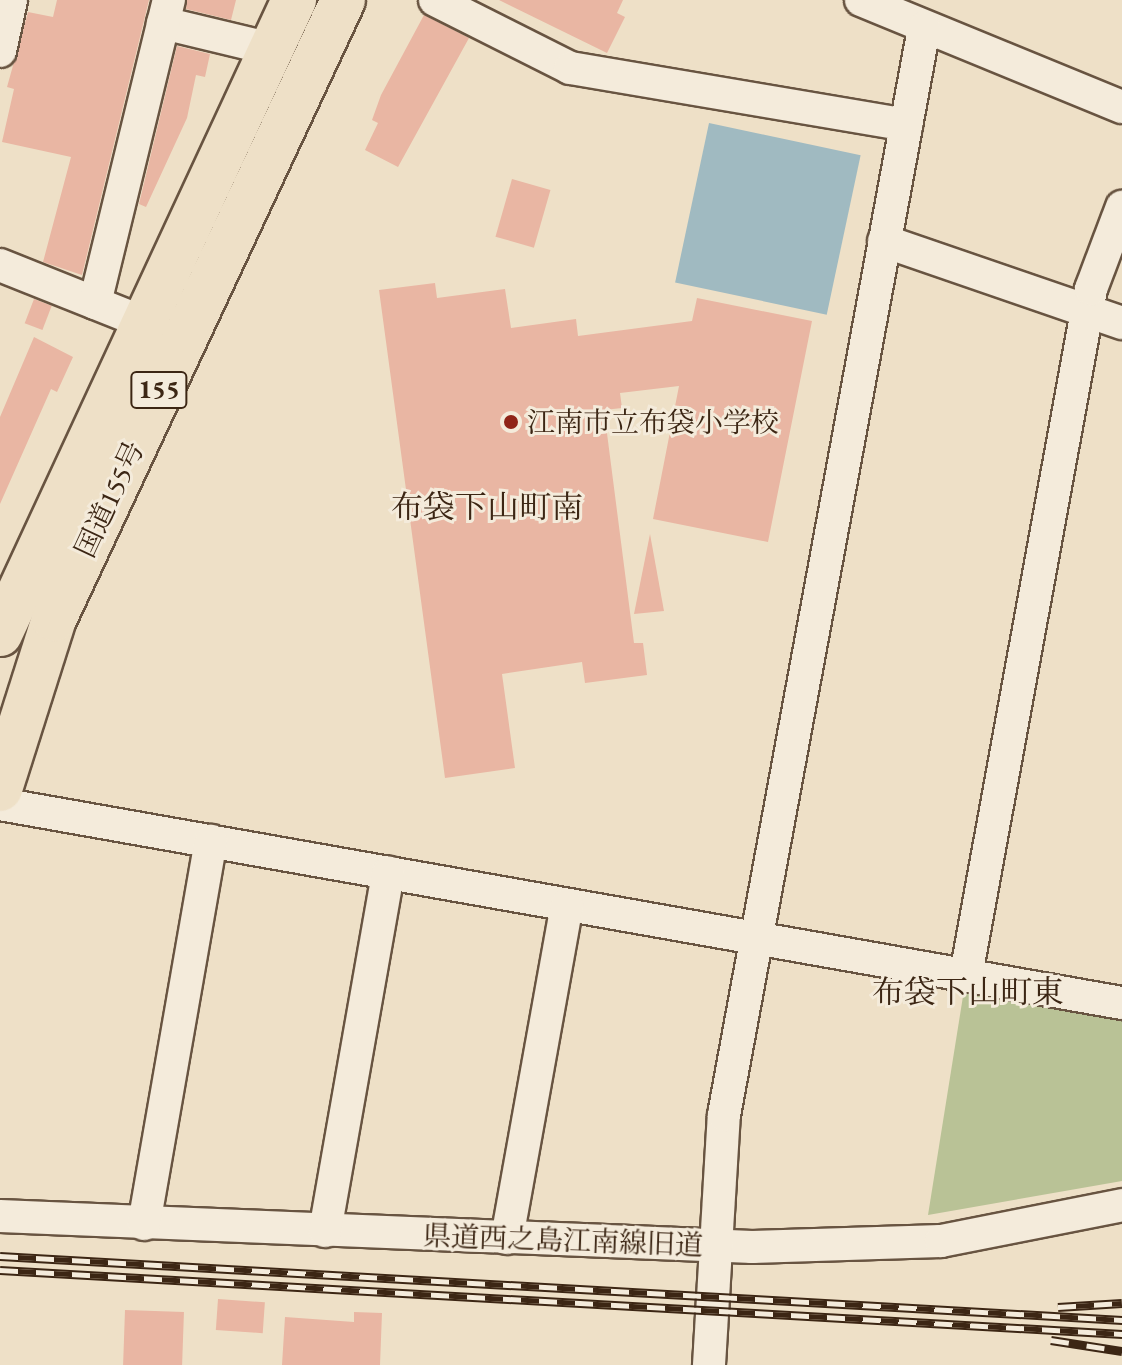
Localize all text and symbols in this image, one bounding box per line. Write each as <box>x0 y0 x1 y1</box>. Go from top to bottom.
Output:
road number: 155 <box>129 368 189 412</box>
place label: 江南市立布袋小学校 <box>527 405 779 439</box>
marker: 江南市立布袋小学校 <box>502 413 520 431</box>
street label: 国道155号 <box>68 436 150 562</box>
district label: 布袋下山町南 <box>391 488 583 526</box>
district label: 布袋下山町東 <box>872 973 1064 1011</box>
street label: 県道西之島江南線旧道 <box>422 1218 704 1262</box>

